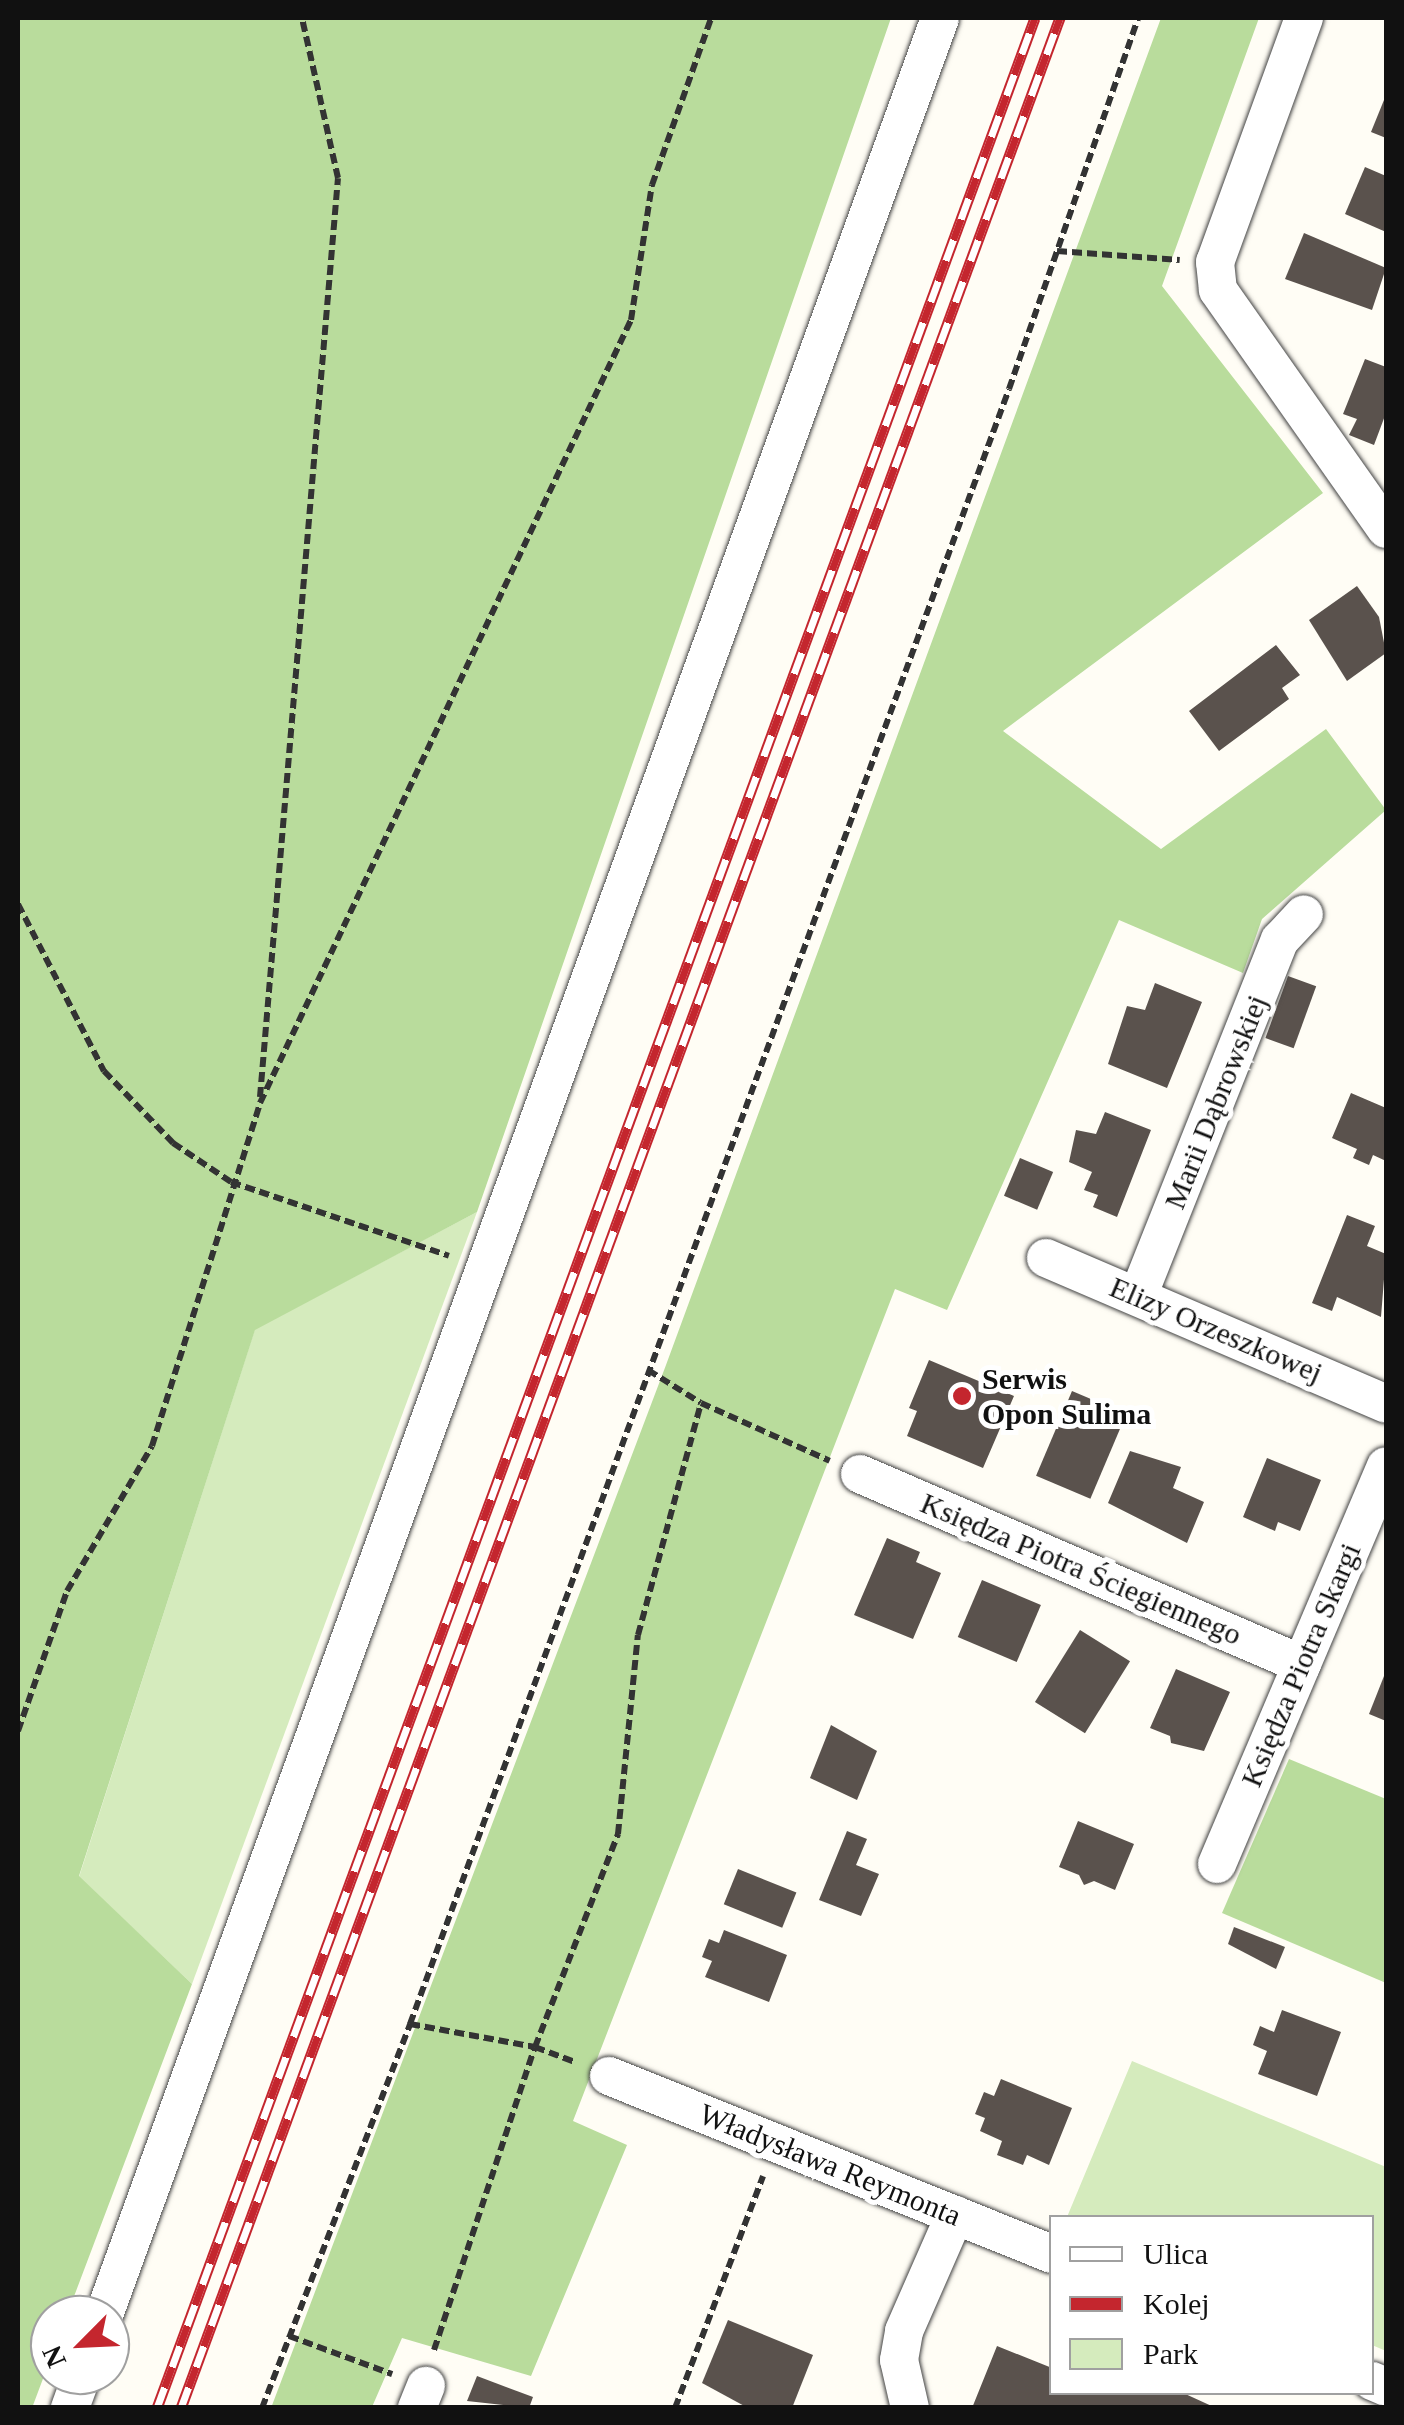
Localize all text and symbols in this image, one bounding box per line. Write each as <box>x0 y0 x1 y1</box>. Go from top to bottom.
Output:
street label: Marii Dąbrowskiej <box>1157 990 1275 1214</box>
street label: Elizy Orzeszkowej <box>1104 1269 1328 1391</box>
place label: Serwis Opon Sulima <box>982 1361 1151 1432</box>
marker: Serwis Opon Sulima <box>951 1385 973 1407</box>
street label: Księdza Piotra Ściegiennego <box>915 1485 1247 1653</box>
street label: Księdza Piotra Skargi <box>1233 1538 1369 1792</box>
street label: Władysława Reymonta <box>694 2096 966 2234</box>
legend <box>1049 2215 1374 2395</box>
text: Ulica <box>1143 2237 1208 2270</box>
text: Kolej <box>1143 2287 1210 2320</box>
north arrow <box>30 2295 130 2395</box>
text: Park <box>1143 2337 1198 2370</box>
text: N <box>36 2341 72 2372</box>

